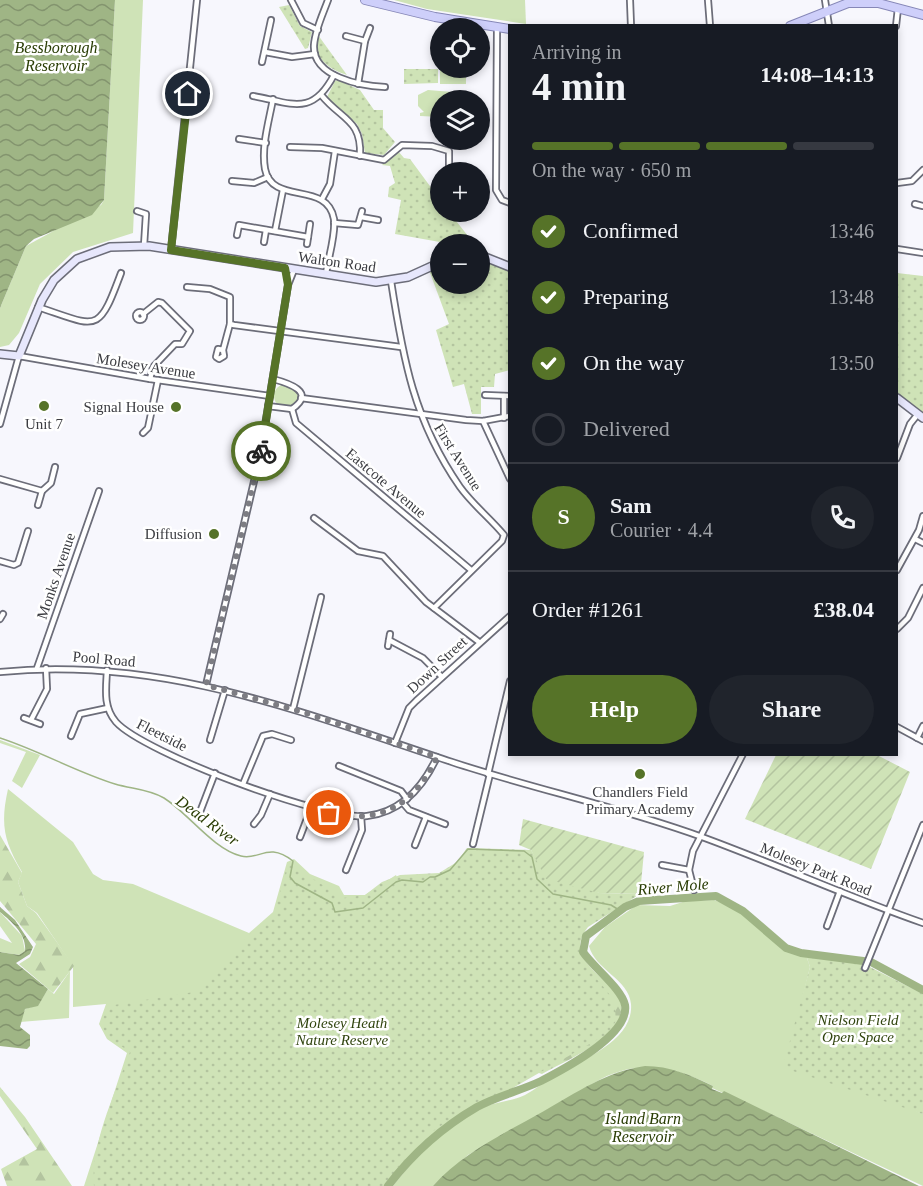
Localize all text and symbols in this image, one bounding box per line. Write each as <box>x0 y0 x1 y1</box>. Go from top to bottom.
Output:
map controls <box>430 18 490 294</box>
button: locate <box>430 18 490 78</box>
water label: Bessborough Reservoir <box>15 39 97 74</box>
text: Arriving in <box>532 41 621 63</box>
text: 14:08–14:13 <box>760 62 874 87</box>
text: 4 min <box>532 65 626 108</box>
pin <box>162 68 213 119</box>
icon: home <box>171 77 204 110</box>
button: layers <box>430 90 490 150</box>
text: On the way · 650 m <box>532 159 691 181</box>
button: + <box>430 162 490 222</box>
icon: check <box>532 215 565 248</box>
text: Confirmed <box>583 218 678 243</box>
text: 13:46 <box>828 220 874 242</box>
button: − <box>430 234 490 294</box>
street label: Walton Road <box>297 249 377 275</box>
icon: check <box>532 281 565 314</box>
text: Preparing <box>583 284 669 309</box>
text: 13:48 <box>828 286 874 308</box>
icon: check <box>532 347 565 380</box>
street label: Molesey Avenue <box>95 350 197 382</box>
text: On the way <box>583 350 684 375</box>
text: 13:50 <box>828 352 874 374</box>
marker: Unit 7 <box>37 399 51 413</box>
place label: Signal House <box>84 399 164 415</box>
marker: Signal House <box>169 400 183 414</box>
place label: Unit 7 <box>25 416 63 432</box>
text: Delivered <box>583 416 670 441</box>
courier <box>231 421 291 481</box>
street label: First Avenue <box>431 421 485 494</box>
icon: bike <box>245 435 278 468</box>
street label: Eastcote Avenue <box>343 445 429 521</box>
button: phone <box>811 486 874 549</box>
text: Sam <box>610 493 652 518</box>
text: S <box>557 504 570 529</box>
text: Courier · 4.4 <box>610 519 713 541</box>
place label: Diffusion <box>145 526 202 542</box>
marker: Diffusion <box>207 527 221 541</box>
street label: Monks Avenue <box>34 530 78 621</box>
text: Order #1261 <box>532 597 644 622</box>
text: £38.04 <box>814 597 874 622</box>
street label: Down Street <box>404 633 471 697</box>
street label: Pool Road <box>72 648 137 670</box>
button: Help <box>532 675 697 744</box>
button: Share <box>709 675 874 744</box>
street label: Fleetside <box>134 716 190 755</box>
marker: Chandlers Field Primary Academy <box>633 767 647 781</box>
place label: Chandlers Field Primary Academy <box>586 784 695 817</box>
pin <box>303 787 354 838</box>
water label: Dead River <box>172 791 243 849</box>
icon: bag <box>312 796 345 829</box>
street label: Molesey Park Road <box>758 839 874 899</box>
water label: River Mole <box>636 875 709 898</box>
park label: Nielson Field Open Space <box>816 1012 899 1045</box>
park label: Molesey Heath Nature Reserve <box>295 1015 388 1048</box>
water label: Island Barn Reservoir <box>604 1110 681 1145</box>

